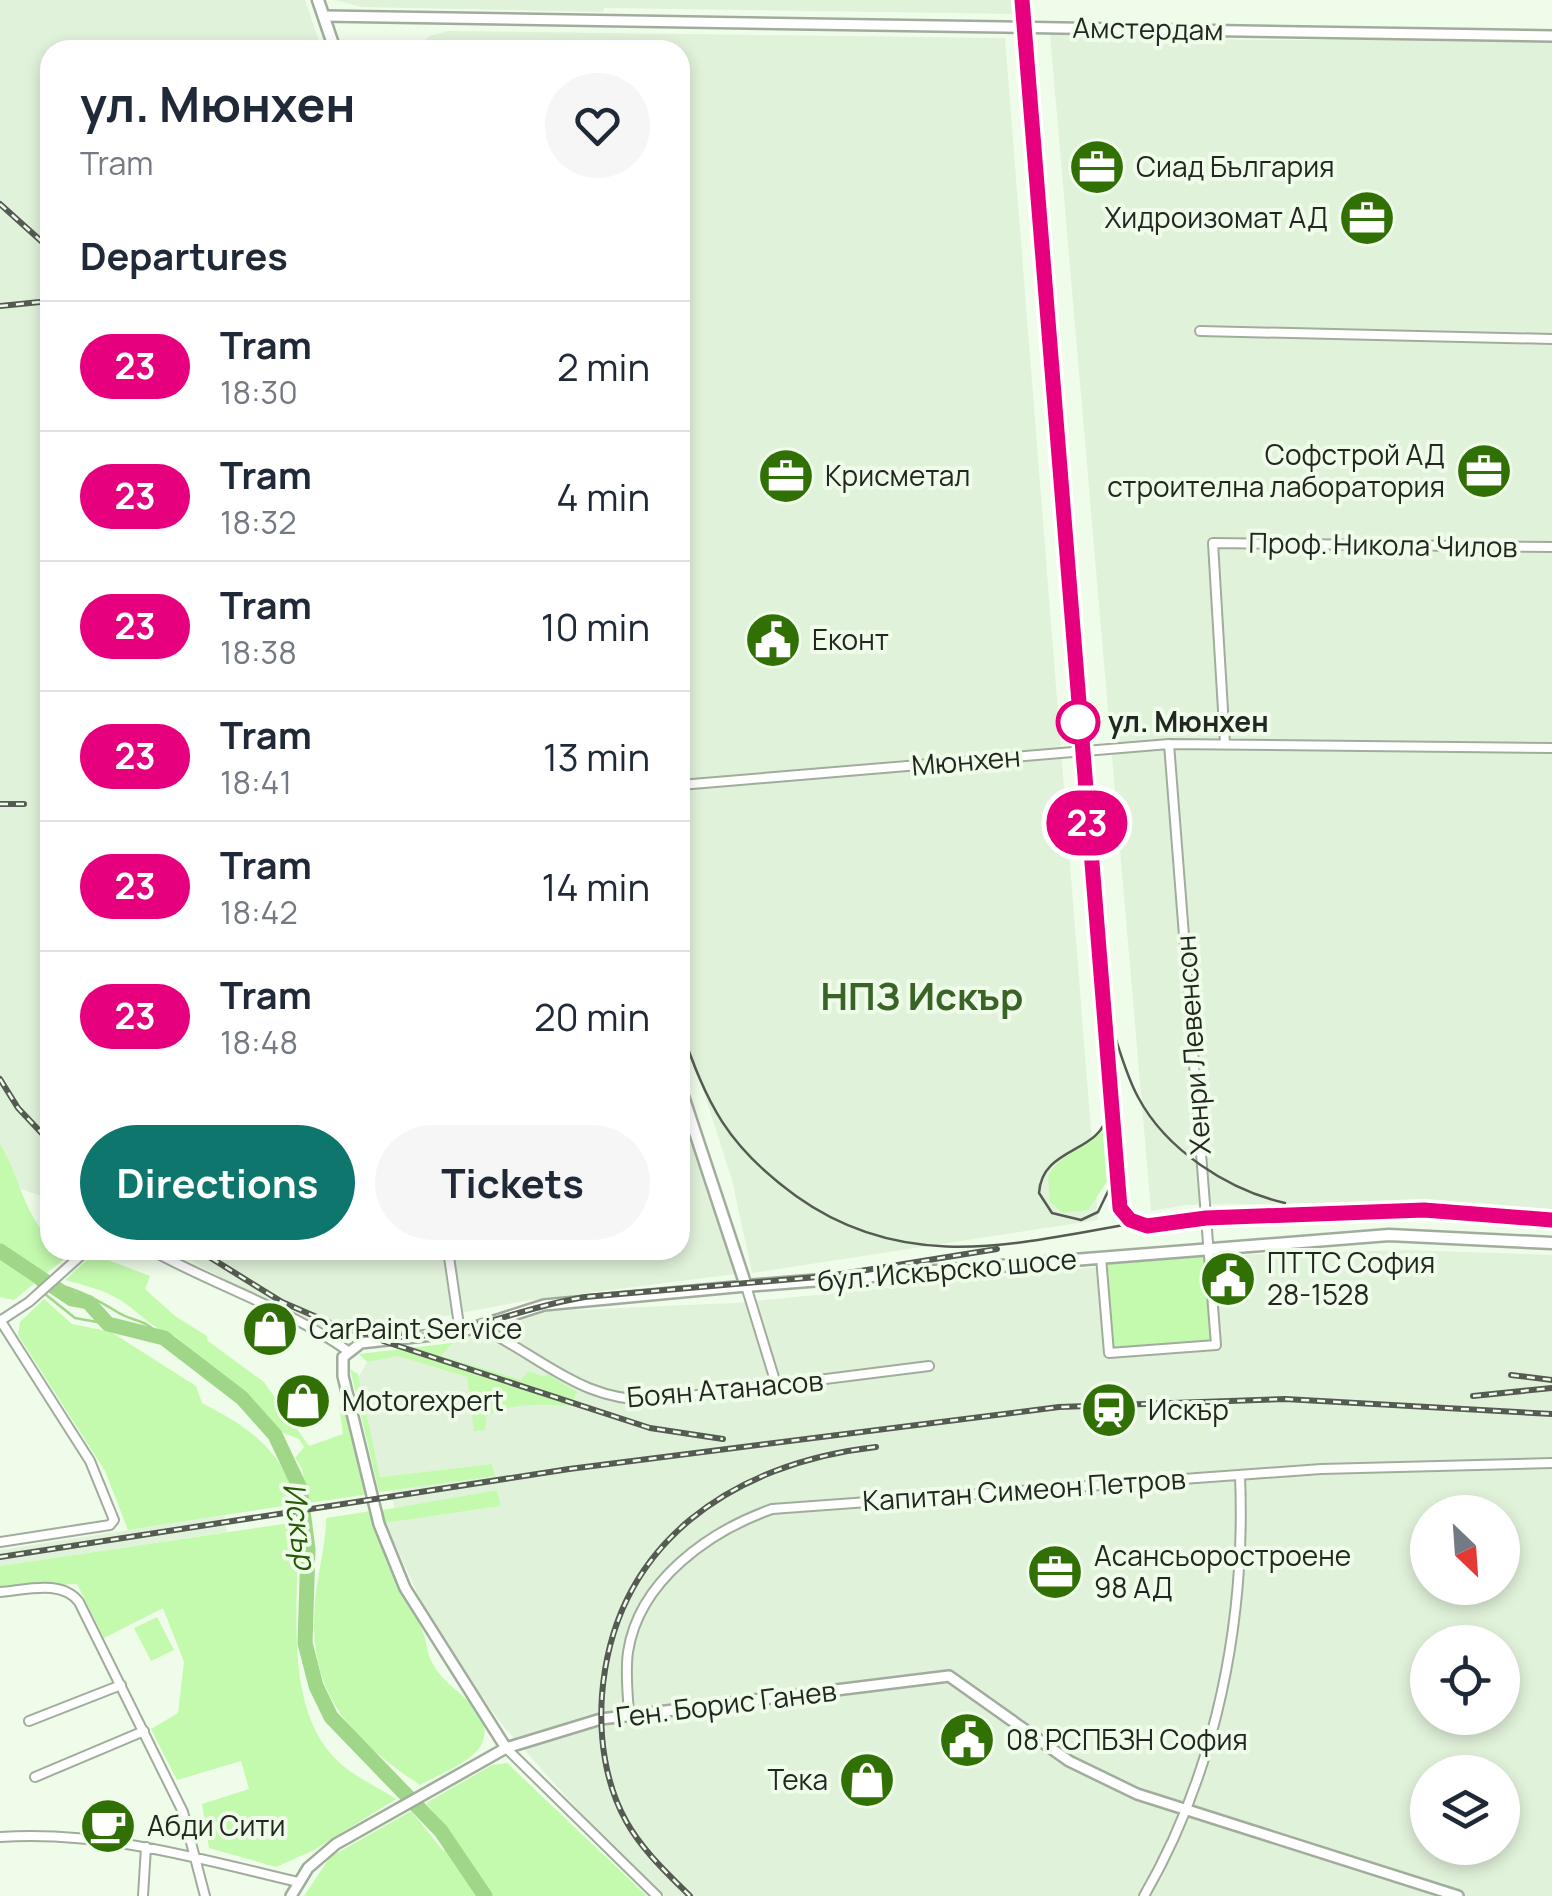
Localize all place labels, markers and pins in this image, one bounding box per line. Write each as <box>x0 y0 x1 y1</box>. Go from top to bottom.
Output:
office icon: Сиад България <box>1067 137 1127 197</box>
place label: Сиад България <box>1136 147 1335 185</box>
office icon: Хидроизомат АД <box>1337 188 1397 248</box>
place label: Хидроизомат АД <box>1104 198 1328 236</box>
place label: Софстрой АД строителна лаборатория <box>1107 435 1445 505</box>
office icon: Софстрой АД строителна лаборатория <box>1454 441 1514 501</box>
office icon: Крисметал <box>756 446 816 506</box>
place label: Крисметал <box>825 456 970 494</box>
public building icon: Еконт <box>743 610 803 670</box>
place label: Еконт <box>812 620 889 658</box>
marker: ул. Мюнхен <box>1057 701 1099 743</box>
place label: ул. Мюнхен <box>1108 702 1269 740</box>
place label: ПТТС София 28-1528 <box>1267 1243 1435 1313</box>
public building icon: ПТТС София 28-1528 <box>1198 1249 1258 1309</box>
shop icon: CarPaint Service <box>240 1299 300 1359</box>
place label: CarPaint Service <box>309 1309 522 1347</box>
shop icon: Motorexpert <box>273 1371 333 1431</box>
station icon: Искър <box>1079 1380 1139 1440</box>
place label: Motorexpert <box>342 1381 504 1419</box>
place label: Искър <box>1148 1390 1229 1428</box>
place label: Асансьоростроене 98 АД <box>1094 1536 1351 1606</box>
office icon: Асансьоростроене 98 АД <box>1025 1542 1085 1602</box>
public building icon: 08 РСПБЗН София <box>937 1710 997 1770</box>
place label: 08 РСПБЗН София <box>1006 1720 1248 1758</box>
shop icon: Тека <box>837 1750 897 1810</box>
place label: Тека <box>767 1760 828 1798</box>
cafe icon: Абди Сити <box>78 1796 138 1856</box>
place label: Абди Сити <box>147 1806 285 1844</box>

